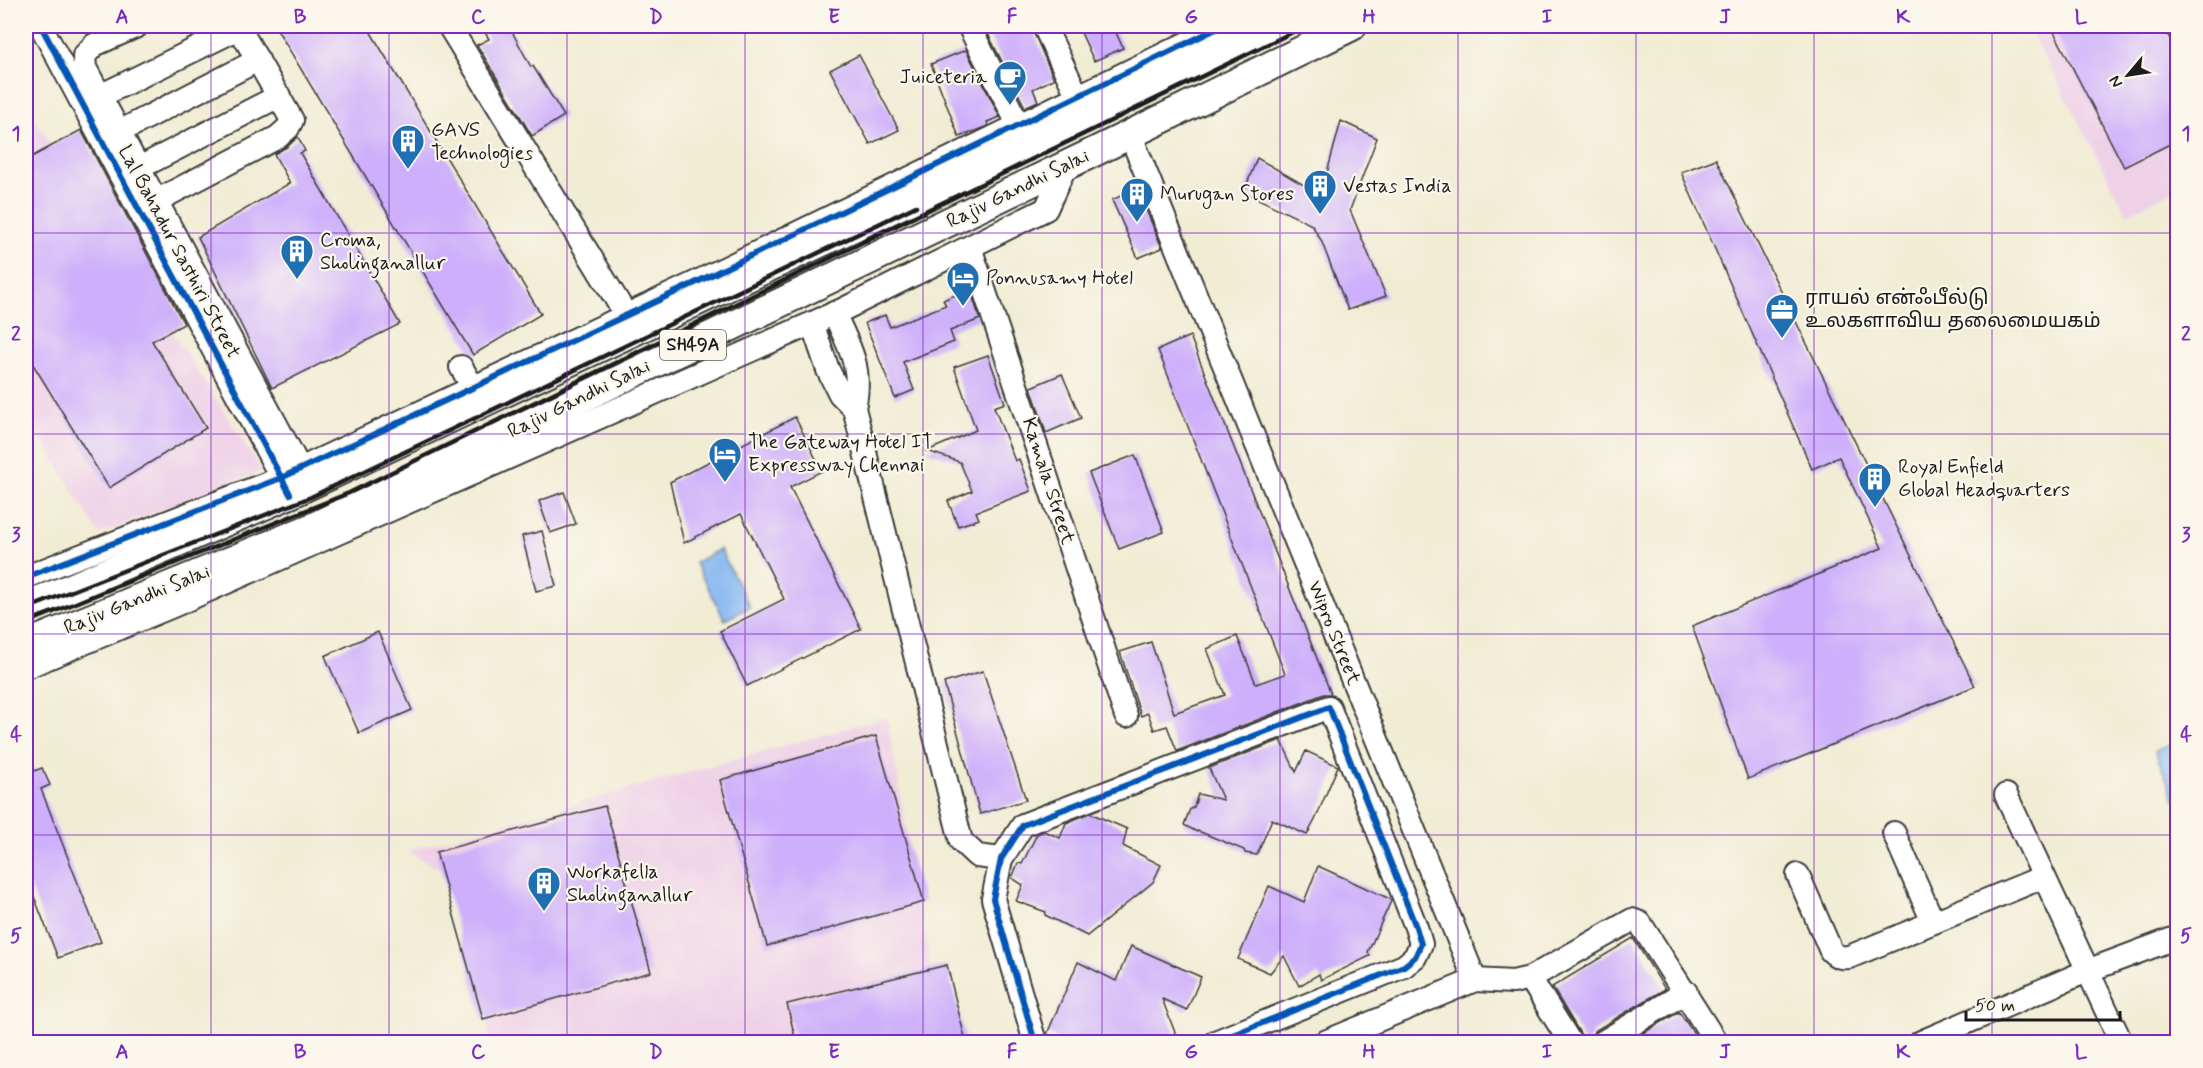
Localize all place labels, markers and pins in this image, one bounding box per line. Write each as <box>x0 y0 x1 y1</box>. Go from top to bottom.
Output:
cafe icon: Juiceteria <box>992 59 1028 106</box>
place label: Juiceteria <box>900 64 988 91</box>
place label: GAVS Technologies <box>431 117 533 168</box>
building icon: GAVS Technologies <box>390 123 426 170</box>
building icon: Vestas India <box>1302 168 1338 215</box>
place label: Vestas India <box>1343 173 1452 200</box>
building icon: Murugan Stores <box>1119 176 1155 223</box>
place label: Murugan Stores <box>1160 181 1294 209</box>
place label: Croma, Sholinganallur <box>320 227 446 279</box>
building icon: Croma, Sholinganallur <box>279 233 315 280</box>
hotel icon: Ponnusamy Hotel <box>945 260 981 307</box>
place label: Ponnusamy Hotel <box>986 265 1133 292</box>
place label: ராயல் என்ஃபீல்டு உலகளாவிய தலைமையகம் <box>1805 285 2101 335</box>
office icon: ராயல் என்ஃபீல்டு உலகளாவிய தலைமையகம் <box>1764 292 1800 339</box>
place label: The Gateway Hotel IT Expressway Chennai <box>748 429 933 479</box>
hotel icon: The Gateway Hotel IT Expressway Chennai <box>707 436 743 483</box>
place label: Royal Enfield Global Headquarters <box>1898 454 2070 504</box>
building icon: Royal Enfield Global Headquarters <box>1857 461 1893 508</box>
place label: Workafella Sholinganallur <box>567 859 693 911</box>
building icon: Workafella Sholinganallur <box>526 865 562 912</box>

